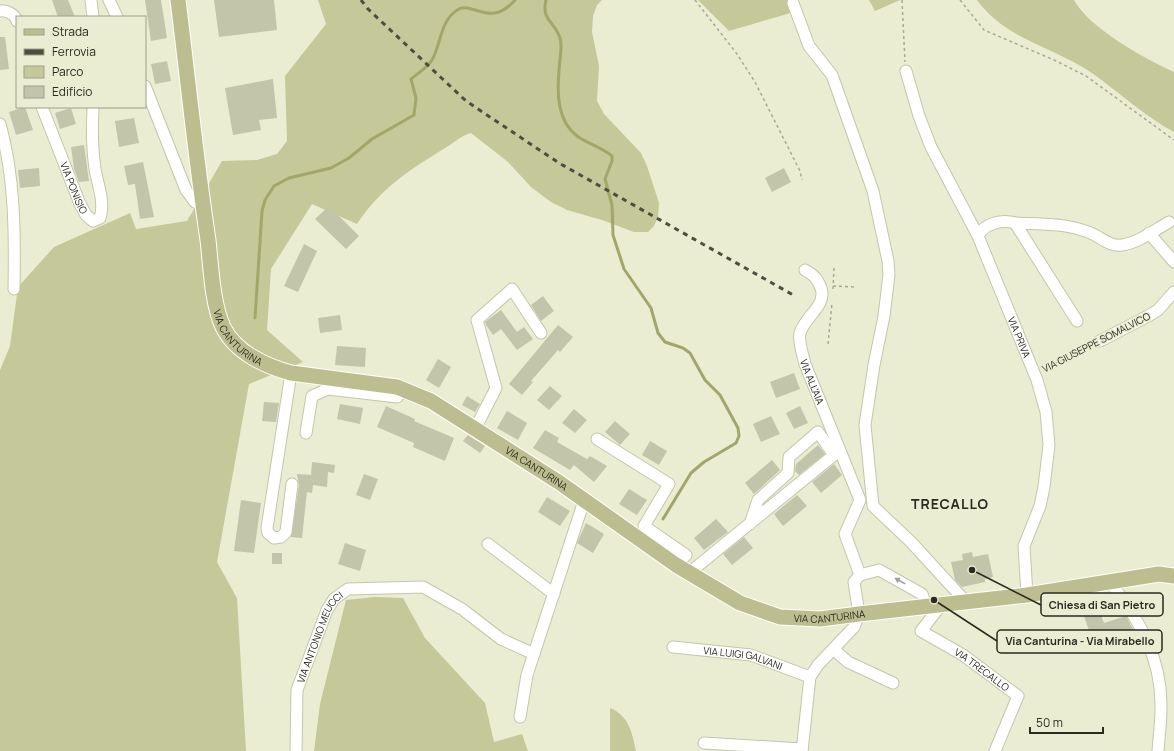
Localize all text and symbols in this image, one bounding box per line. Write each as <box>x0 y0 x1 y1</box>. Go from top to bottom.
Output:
legend <box>16 16 146 108</box>
text: Strada <box>52 23 89 40</box>
text: Ferrovia <box>52 43 96 60</box>
text: Parco <box>52 63 83 80</box>
text: Edificio <box>52 83 92 100</box>
street label: VIA PONISIO <box>57 160 91 216</box>
street label: VIA CANTURINA <box>210 308 266 369</box>
street label: VIA GIUSEPPE SOMALVICO <box>1040 309 1152 375</box>
street label: VIA PRIVA <box>1005 314 1034 360</box>
street label: VIA ALL'AIA <box>797 358 828 407</box>
street label: VIA CANTURINA <box>503 443 571 494</box>
district label: TRECALLO <box>911 494 989 513</box>
one-way arrow <box>894 578 906 585</box>
street label: VIA ANTONIO MEUCCI <box>293 588 346 685</box>
callout: Chiesa di San Pietro <box>1041 593 1163 616</box>
text: Chiesa di San Pietro <box>1049 597 1155 612</box>
street label: VIA CANTURINA <box>793 606 866 626</box>
callout: Via Canturina - Via Mirabello <box>997 630 1162 653</box>
text: Via Canturina - Via Mirabello <box>1005 633 1155 648</box>
street label: VIA LUIGI GALVANI <box>703 643 784 673</box>
street label: VIA TRECALLO <box>952 645 1012 694</box>
scale bar <box>1030 709 1103 735</box>
text: 50 m <box>1036 714 1063 731</box>

